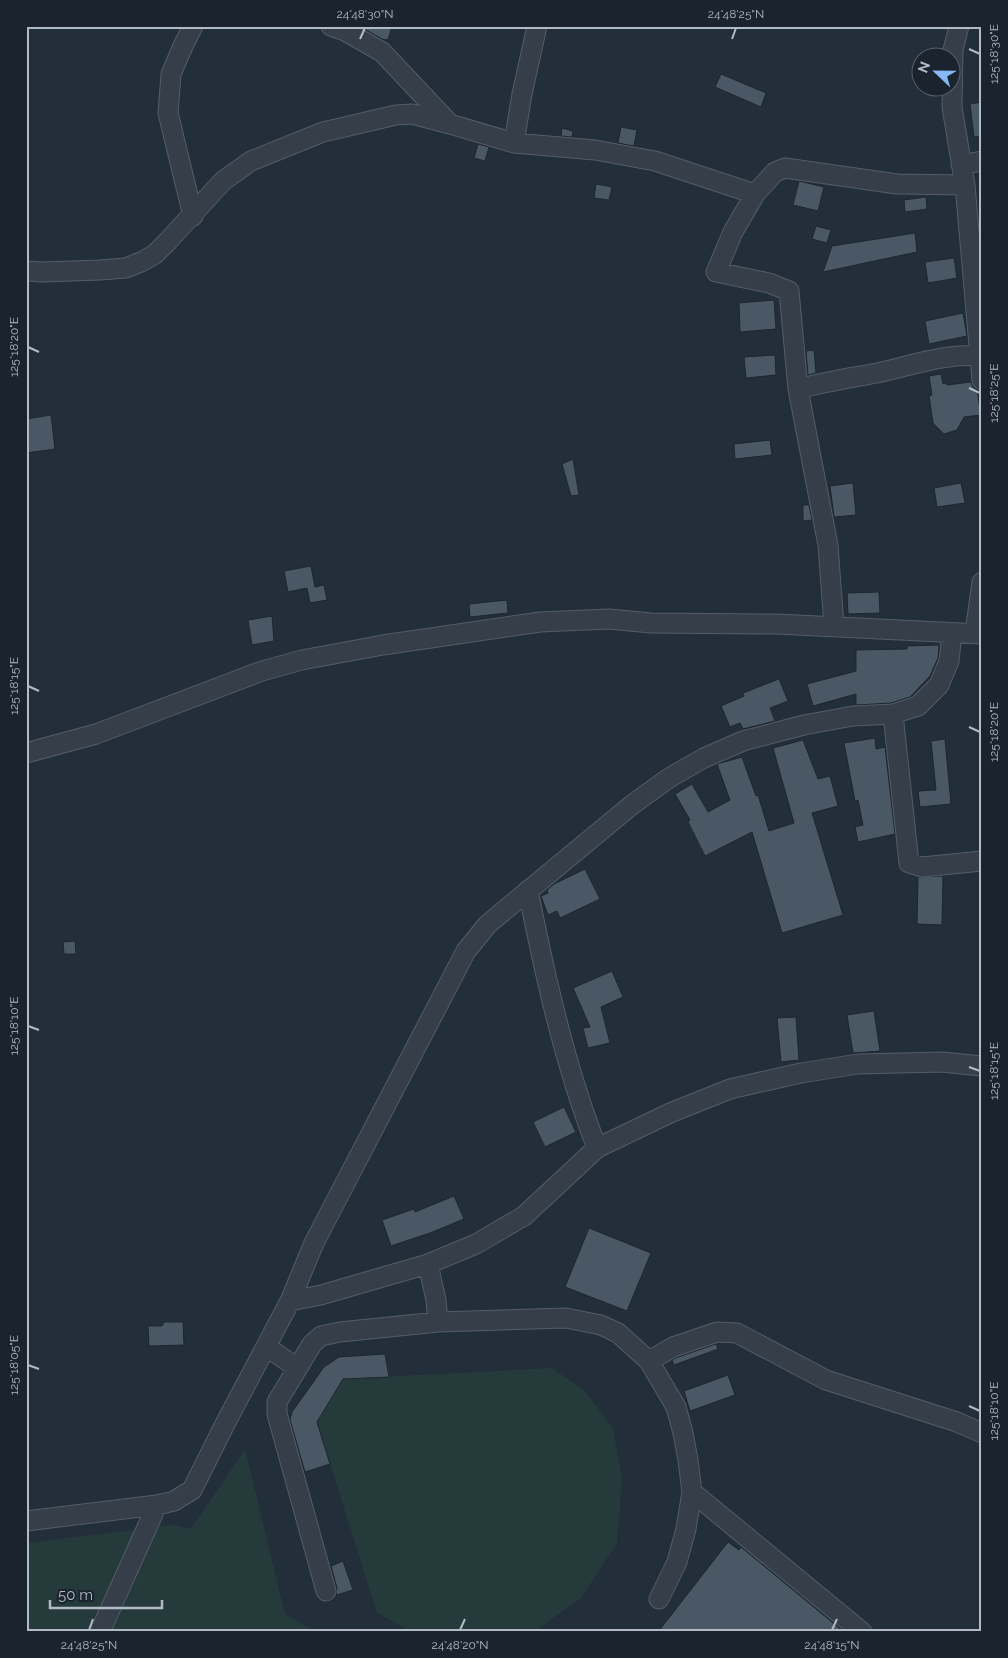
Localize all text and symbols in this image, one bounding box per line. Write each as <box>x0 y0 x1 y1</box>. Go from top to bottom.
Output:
text: 24°48'30"N <box>336 7 394 21</box>
text: 24°48'25"N <box>708 7 764 21</box>
text: 125°18'30"E <box>987 24 1001 84</box>
north arrow <box>910 48 960 98</box>
text: N <box>915 59 933 75</box>
text: 125°18'20"E <box>7 317 21 377</box>
text: 125°18'25"E <box>987 363 1001 423</box>
text: 125°18'15"E <box>7 657 21 715</box>
text: 125°18'20"E <box>987 702 1001 762</box>
text: 125°18'10"E <box>7 997 21 1055</box>
text: 125°18'15"E <box>987 1042 1001 1100</box>
text: 125°18'05"E <box>7 1335 21 1395</box>
text: 125°18'10"E <box>987 1382 1001 1440</box>
scale bar <box>50 1578 162 1610</box>
text: 50 m <box>58 1586 93 1604</box>
text: 24°48'25"N <box>61 1638 117 1652</box>
text: 24°48'20"N <box>431 1638 489 1652</box>
text: 24°48'15"N <box>804 1638 860 1652</box>

